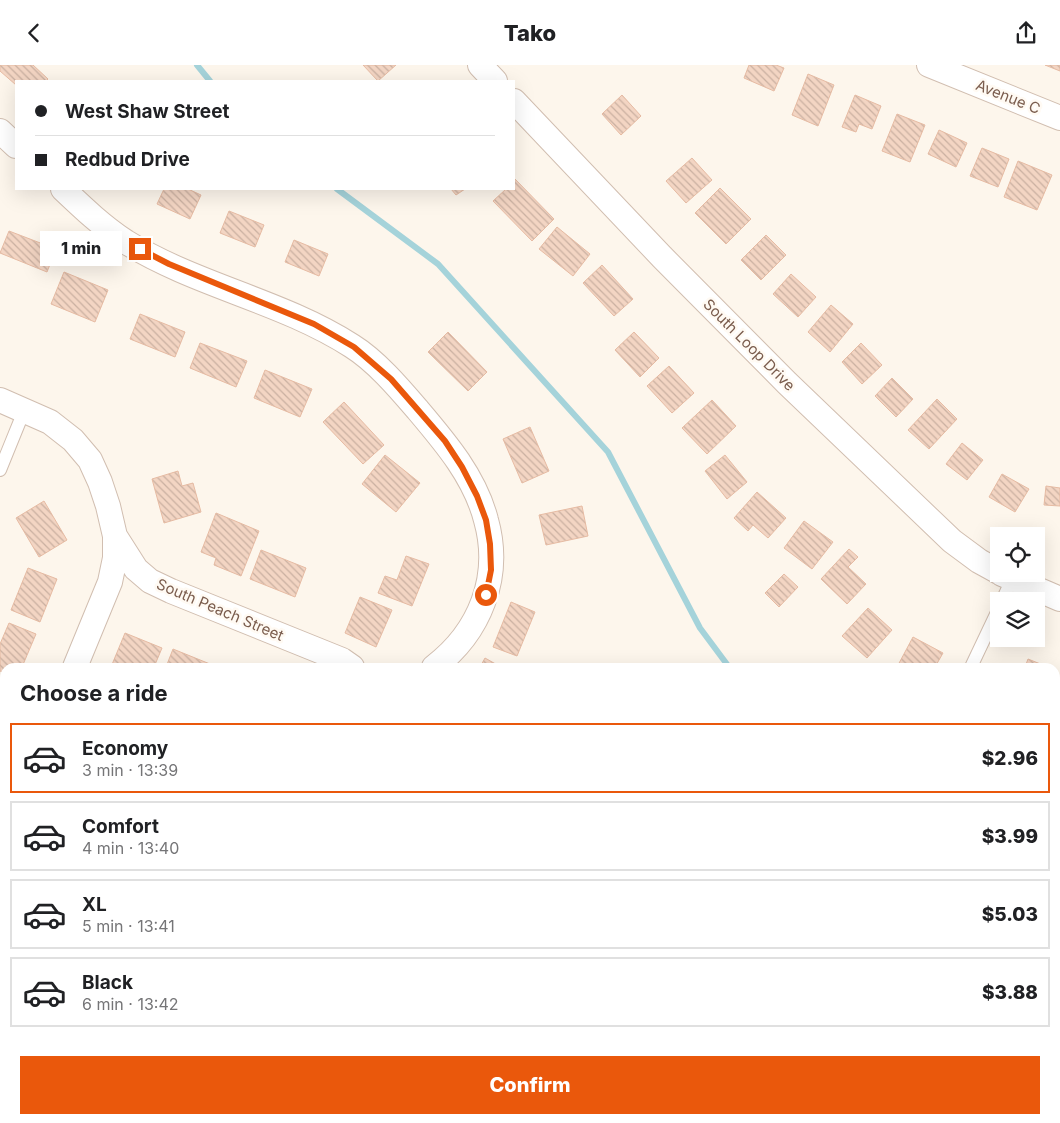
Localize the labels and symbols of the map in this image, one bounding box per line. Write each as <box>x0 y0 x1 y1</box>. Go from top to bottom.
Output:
street label: Avenue C <box>973 75 1043 118</box>
callout: 1 min <box>40 231 122 267</box>
route end <box>129 238 151 260</box>
street label: South Loop Drive <box>699 295 799 395</box>
street label: South Peach Street <box>154 574 287 645</box>
route start <box>475 584 497 606</box>

